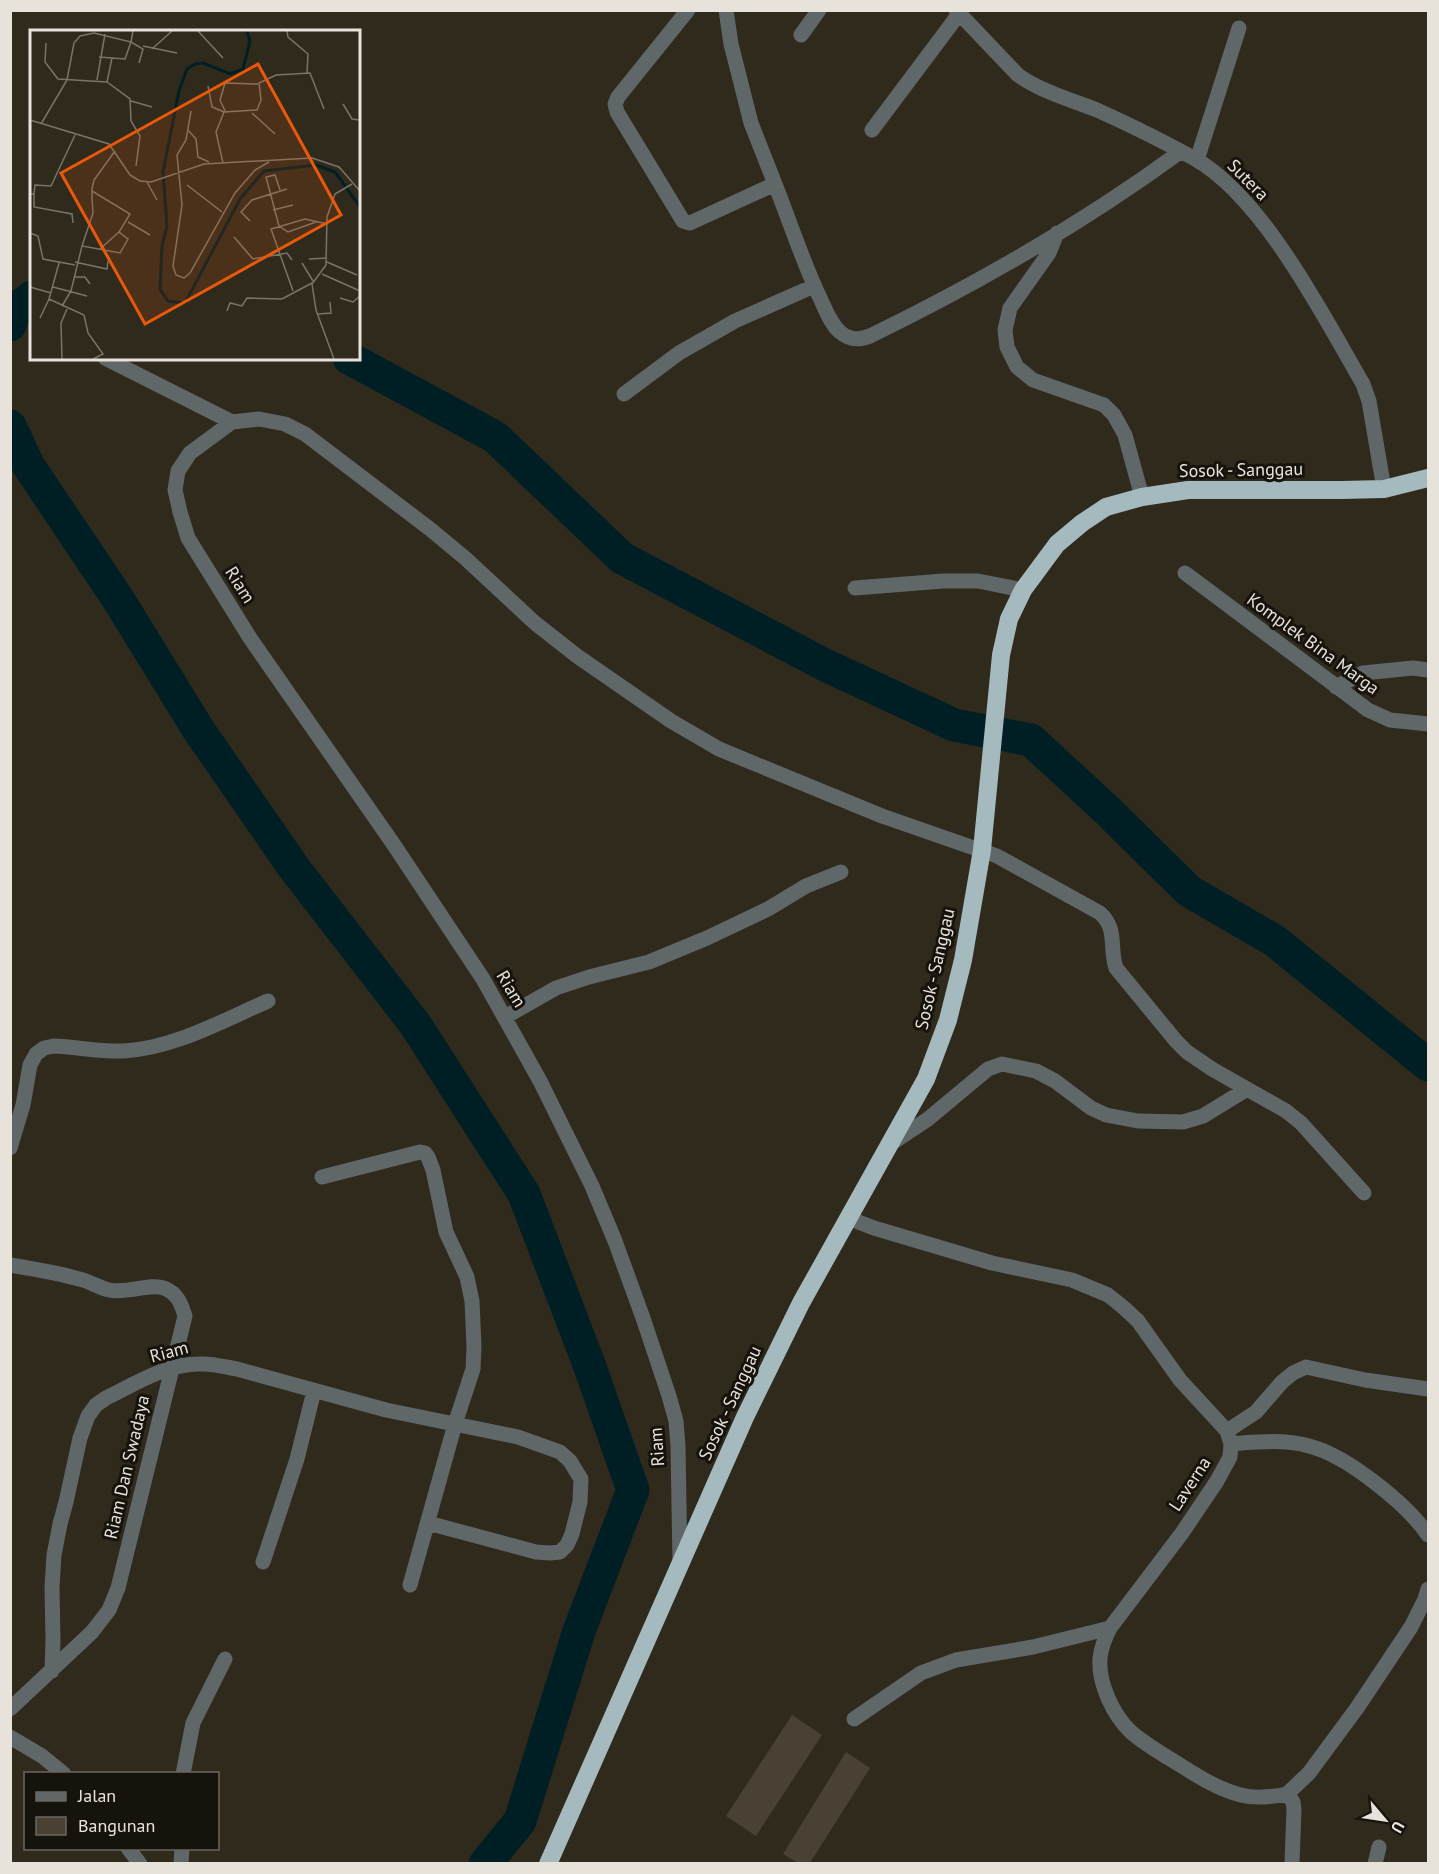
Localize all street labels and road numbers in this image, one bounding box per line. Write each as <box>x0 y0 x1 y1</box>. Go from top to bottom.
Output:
street label: Sutera <box>1223 154 1274 205</box>
street label: Sosok - Sanggau <box>1179 457 1303 482</box>
street label: Riam <box>220 562 261 607</box>
street label: Komplek Bina Marga <box>1243 588 1384 699</box>
street label: Sosok - Sanggau <box>909 906 960 1032</box>
street label: Riam <box>492 966 531 1011</box>
street label: Riam <box>147 1335 191 1368</box>
street label: Sosok - Sanggau <box>693 1342 766 1464</box>
street label: Riam Dan Swadaya <box>99 1393 154 1541</box>
street label: Riam <box>644 1427 669 1467</box>
street label: Laverna <box>1163 1452 1216 1515</box>

